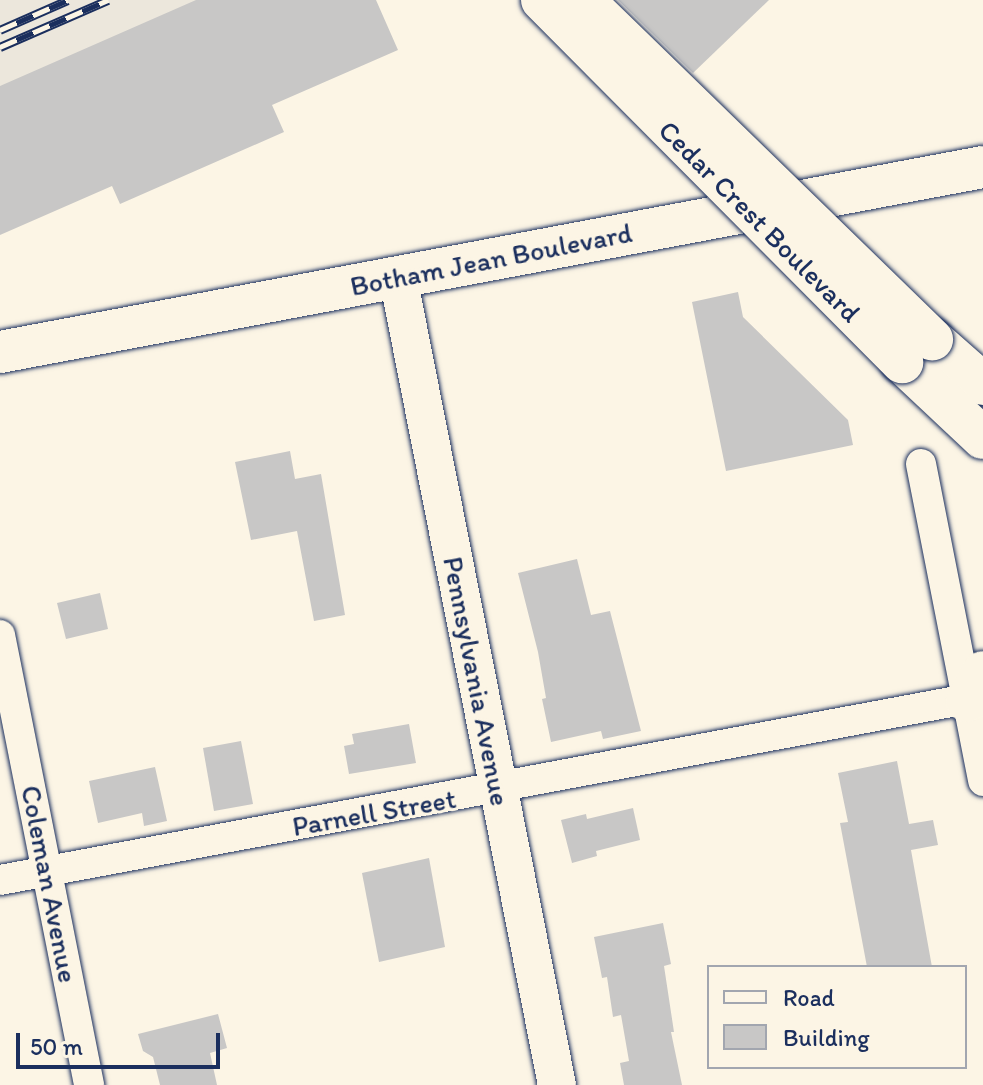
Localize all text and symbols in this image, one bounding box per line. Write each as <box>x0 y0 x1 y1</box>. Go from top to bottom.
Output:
street label: Cedar Crest Boulevard <box>652 113 868 329</box>
street label: Botham Jean Boulevard <box>347 215 635 303</box>
street label: Pennsylvania Avenue <box>436 554 518 808</box>
street label: Parnell Street <box>290 781 458 843</box>
street label: Coleman Avenue <box>14 782 86 986</box>
legend <box>707 965 967 1069</box>
text: Road <box>783 983 835 1012</box>
scale bar <box>20 1017 224 1067</box>
text: Building <box>783 1023 870 1052</box>
text: 50 m <box>30 1032 83 1061</box>

